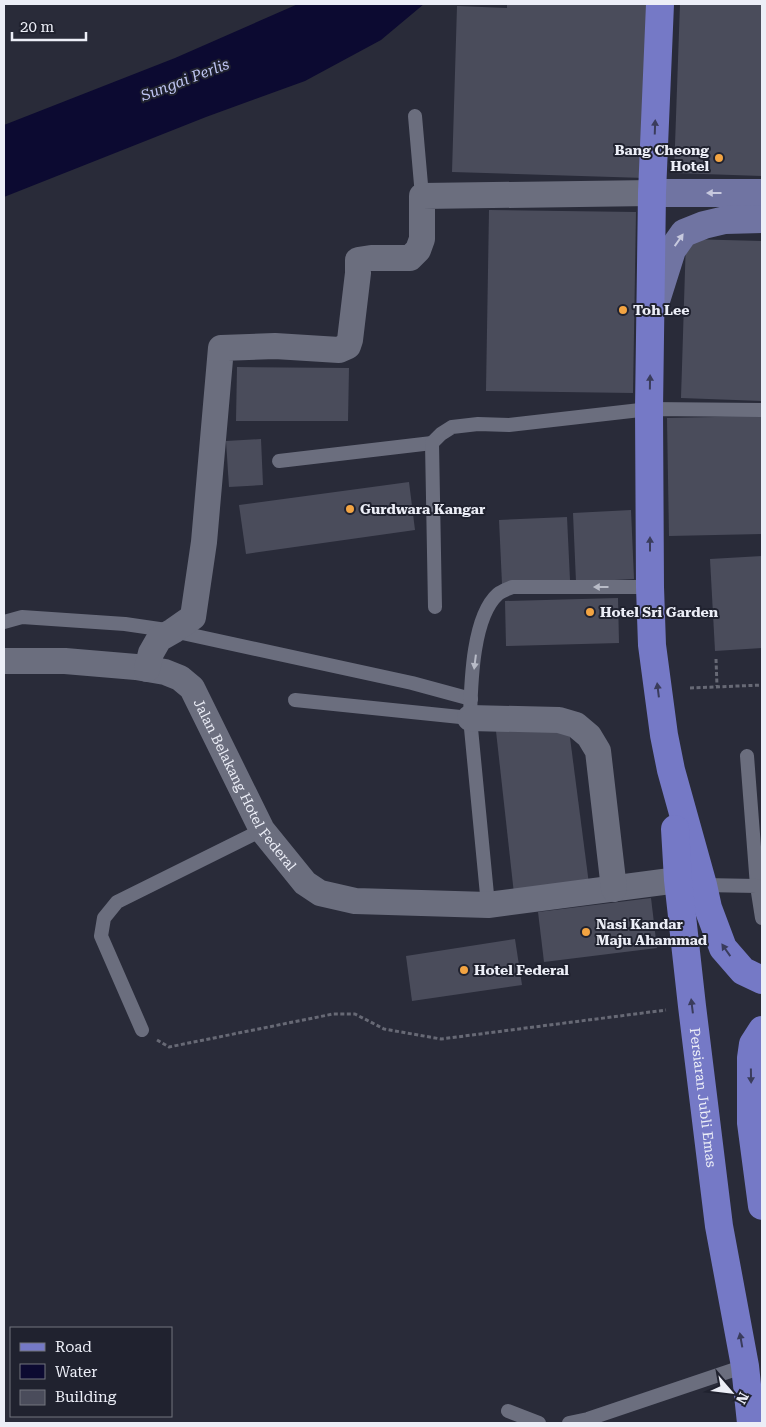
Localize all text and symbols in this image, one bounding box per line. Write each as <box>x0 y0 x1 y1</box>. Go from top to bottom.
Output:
scale bar <box>12 10 86 42</box>
text: 20 m <box>20 18 55 36</box>
water label: Sungai Perlis <box>137 55 232 105</box>
one-way arrow <box>651 119 659 135</box>
place label: Bang Cheong Hotel <box>615 142 709 174</box>
marker: Bang Cheong Hotel <box>713 152 725 164</box>
one-way arrow <box>705 189 721 197</box>
one-way arrow <box>674 233 684 247</box>
place label: Toh Lee <box>633 302 690 318</box>
marker: Toh Lee <box>617 304 629 316</box>
one-way arrow <box>646 373 654 389</box>
place label: Gurdwara Kangar <box>360 501 486 517</box>
marker: Gurdwara Kangar <box>344 503 356 515</box>
one-way arrow <box>646 536 654 552</box>
one-way arrow <box>593 583 609 591</box>
place label: Hotel Sri Garden <box>600 604 719 620</box>
marker: Hotel Sri Garden <box>584 606 596 618</box>
one-way arrow <box>470 654 478 670</box>
one-way arrow <box>654 682 662 698</box>
street label: Jalan Belakang Hotel Federal <box>190 696 300 874</box>
place label: Nasi Kandar Maju Ahammad <box>596 916 708 948</box>
marker: Nasi Kandar Maju Ahammad <box>580 926 592 938</box>
one-way arrow <box>721 943 731 957</box>
place label: Hotel Federal <box>474 962 569 978</box>
marker: Hotel Federal <box>458 964 470 976</box>
one-way arrow <box>688 998 696 1014</box>
street label: Persiaran Jubli Emas <box>687 1027 720 1169</box>
one-way arrow <box>747 1068 755 1084</box>
legend <box>10 1327 172 1417</box>
one-way arrow <box>736 1332 744 1348</box>
text: Road <box>55 1338 92 1356</box>
text: Water <box>55 1363 97 1381</box>
north arrow <box>706 1367 756 1417</box>
text: Building <box>55 1388 117 1406</box>
text: N <box>733 1390 752 1407</box>

